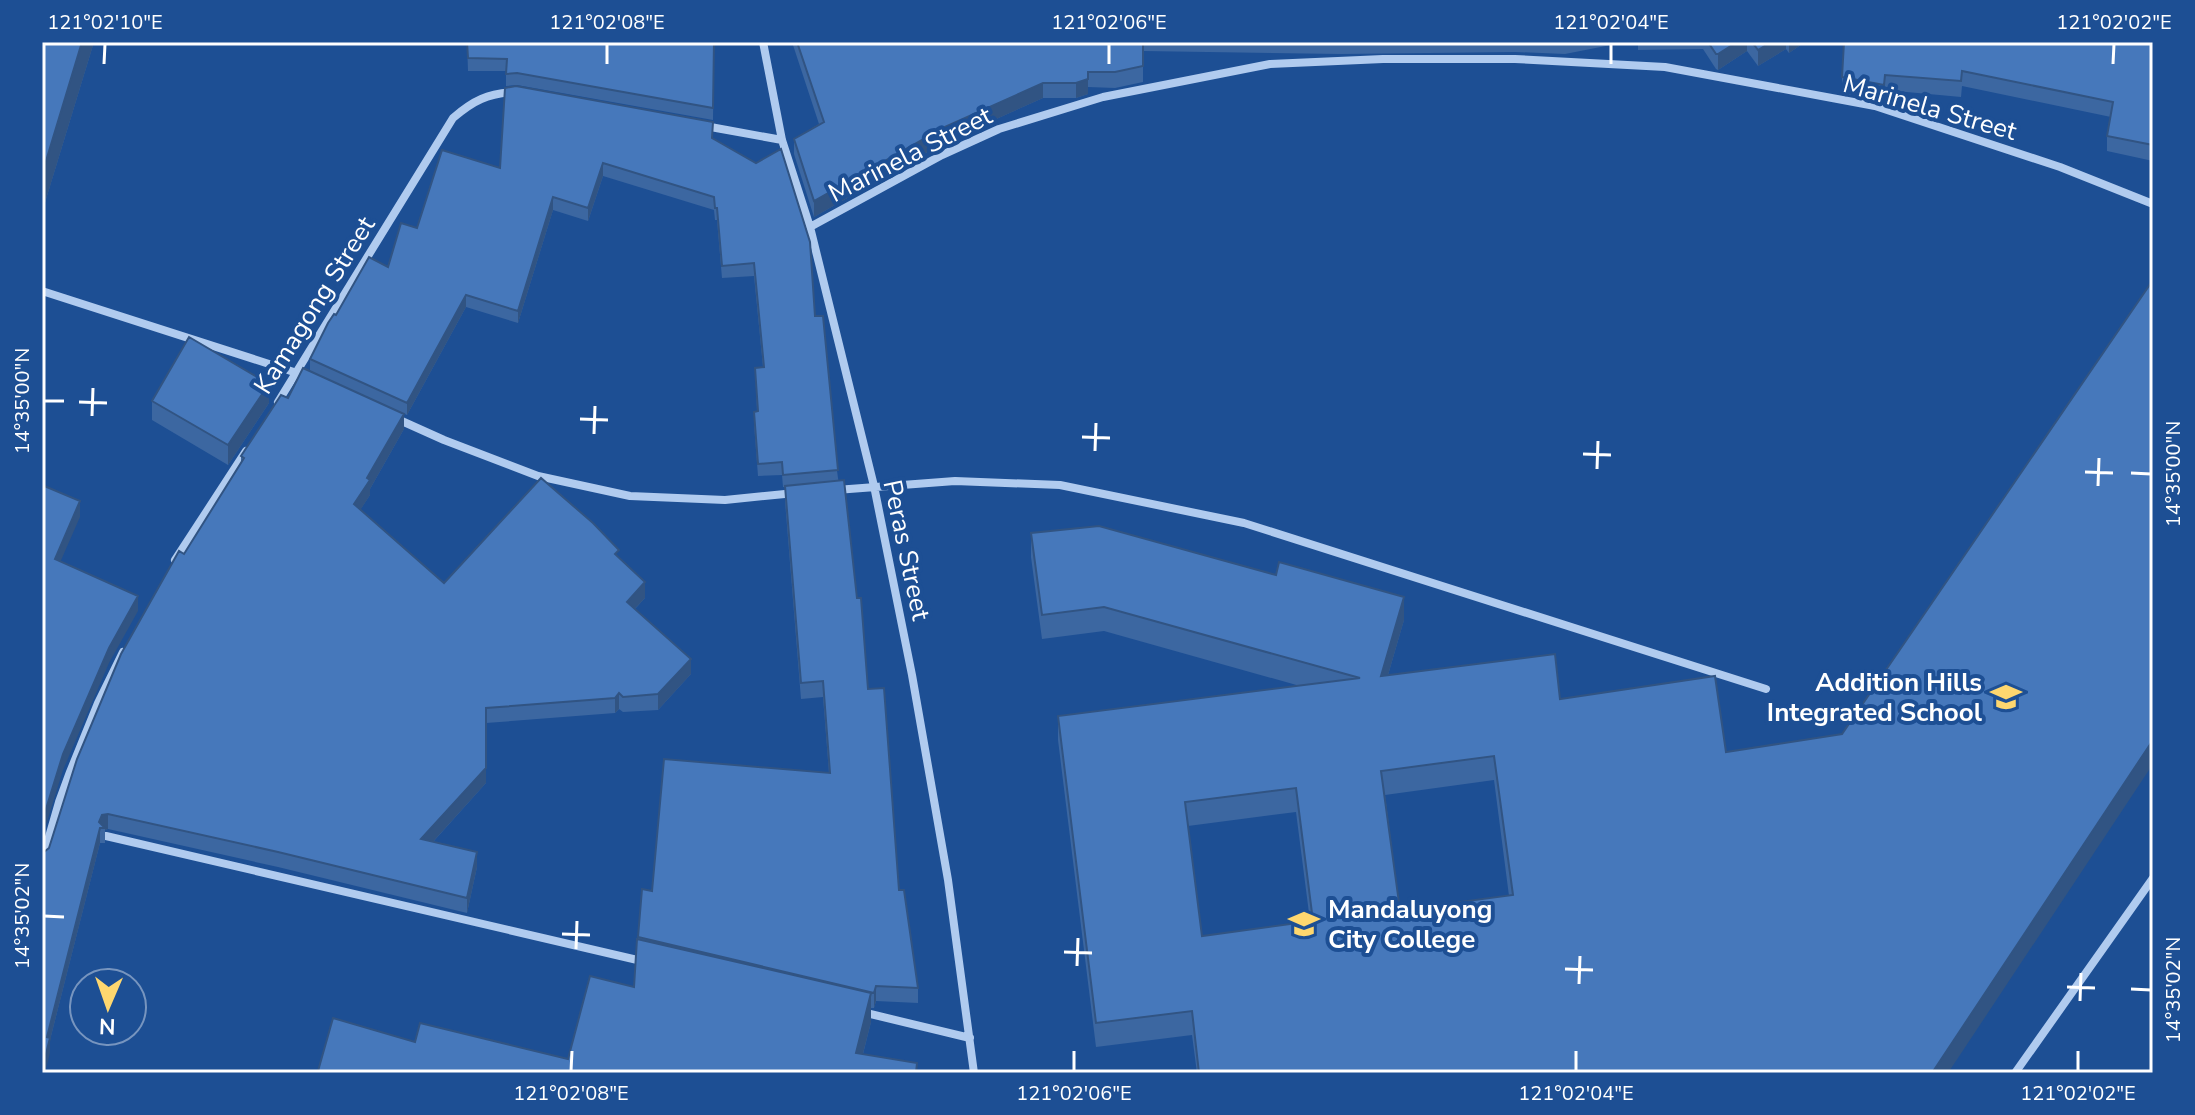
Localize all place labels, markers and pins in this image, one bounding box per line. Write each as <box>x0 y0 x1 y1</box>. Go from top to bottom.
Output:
place label: Addition Hills Integrated School <box>1767 665 1983 730</box>
school or university icon: Addition Hills Integrated School <box>1989 680 2023 714</box>
place label: Mandaluyong City College <box>1328 892 1492 957</box>
school or university icon: Mandaluyong City College <box>1287 907 1321 941</box>

